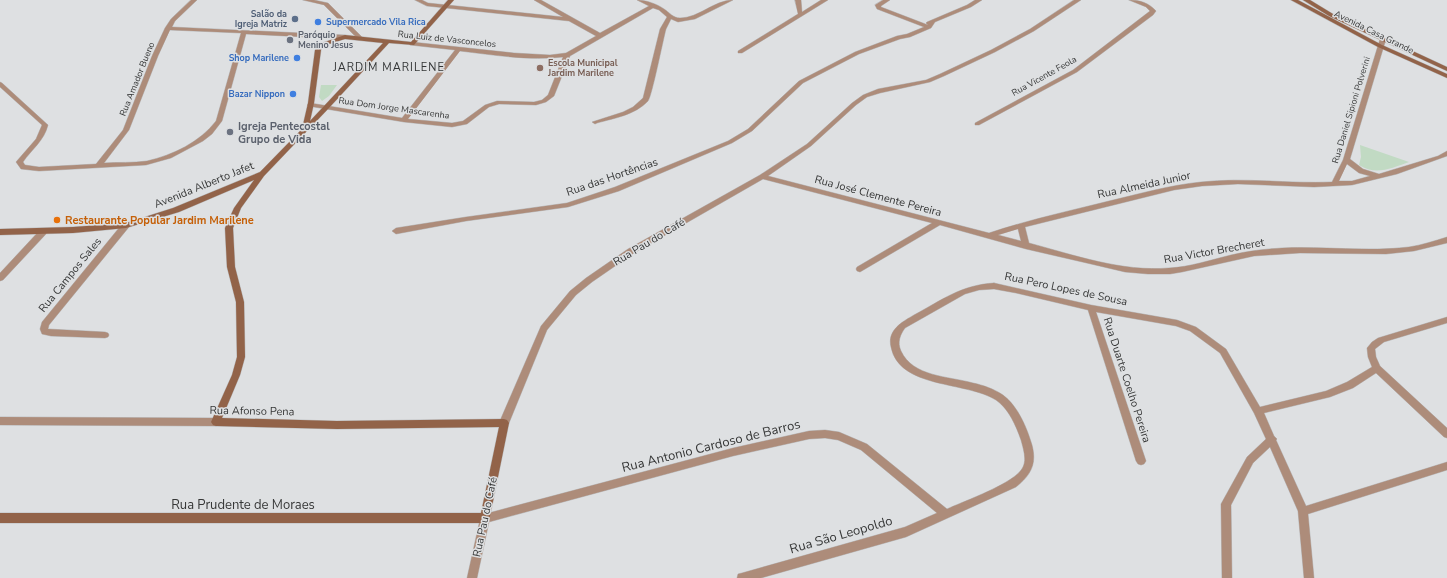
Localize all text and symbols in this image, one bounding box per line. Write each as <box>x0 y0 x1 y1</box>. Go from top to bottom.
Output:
place label: Salão da Igreja Matriz <box>235 8 288 30</box>
street label: Avenida Casa Grande <box>1332 8 1416 57</box>
marker: Salão da Igreja Matriz <box>290 14 300 24</box>
place label: Supermercado Vila Rica <box>326 16 426 28</box>
marker: Supermercado Vila Rica <box>313 17 323 27</box>
street label: Rua Luiz de Vasconcelos <box>397 28 497 50</box>
place label: Paróquio Menino Jesus <box>298 29 354 51</box>
marker: Paróquio Menino Jesus <box>285 35 295 45</box>
street label: Rua Amador Bueno <box>117 40 157 118</box>
place label: Shop Marilene <box>229 52 289 64</box>
marker: Shop Marilene <box>292 53 302 63</box>
street label: Rua Vicente Feola <box>1009 53 1079 99</box>
street label: Rua Daniel Sipioni Polverini <box>1329 55 1373 165</box>
place label: Escola Municipal Jardim Marilene <box>547 57 618 79</box>
district label: JARDIM MARILENE <box>332 60 445 75</box>
marker: Escola Municipal Jardim Marilene <box>535 63 545 73</box>
place label: Bazar Nippon <box>229 88 285 100</box>
marker: Bazar Nippon <box>288 89 298 99</box>
street label: Rua Dom Jorge Mascarenha <box>338 94 450 122</box>
place label: Igreja Pentecostal Grupo de Vida <box>238 119 330 147</box>
marker: Igreja Pentecostal Grupo de Vida <box>225 127 235 137</box>
street label: Rua das Hortências <box>564 154 660 200</box>
street label: Avenida Alberto Jafet <box>152 158 256 212</box>
street label: Rua Almeida Junior <box>1096 168 1192 202</box>
street label: Rua José Clemente Pereira <box>813 172 943 220</box>
place label: Restaurante Popular Jardim Marilene <box>65 213 254 228</box>
marker: Restaurante Popular Jardim Marilene <box>52 215 62 225</box>
street label: Rua Pau do Café <box>610 215 688 269</box>
street label: Rua Campos Sales <box>35 234 105 316</box>
street label: Rua Victor Brecheret <box>1162 235 1266 267</box>
street label: Rua Pero Lopes de Sousa <box>1003 269 1129 309</box>
street label: Rua Duarte Coelho Pereira <box>1100 315 1154 445</box>
street label: Rua Afonso Pena <box>209 403 295 419</box>
street label: Rua Antonio Cardoso de Barros <box>620 415 802 477</box>
street label: Rua Pau do Café <box>469 475 501 558</box>
street label: Rua Prudente de Moraes <box>171 496 315 514</box>
street label: Rua São Leopoldo <box>787 512 895 558</box>

